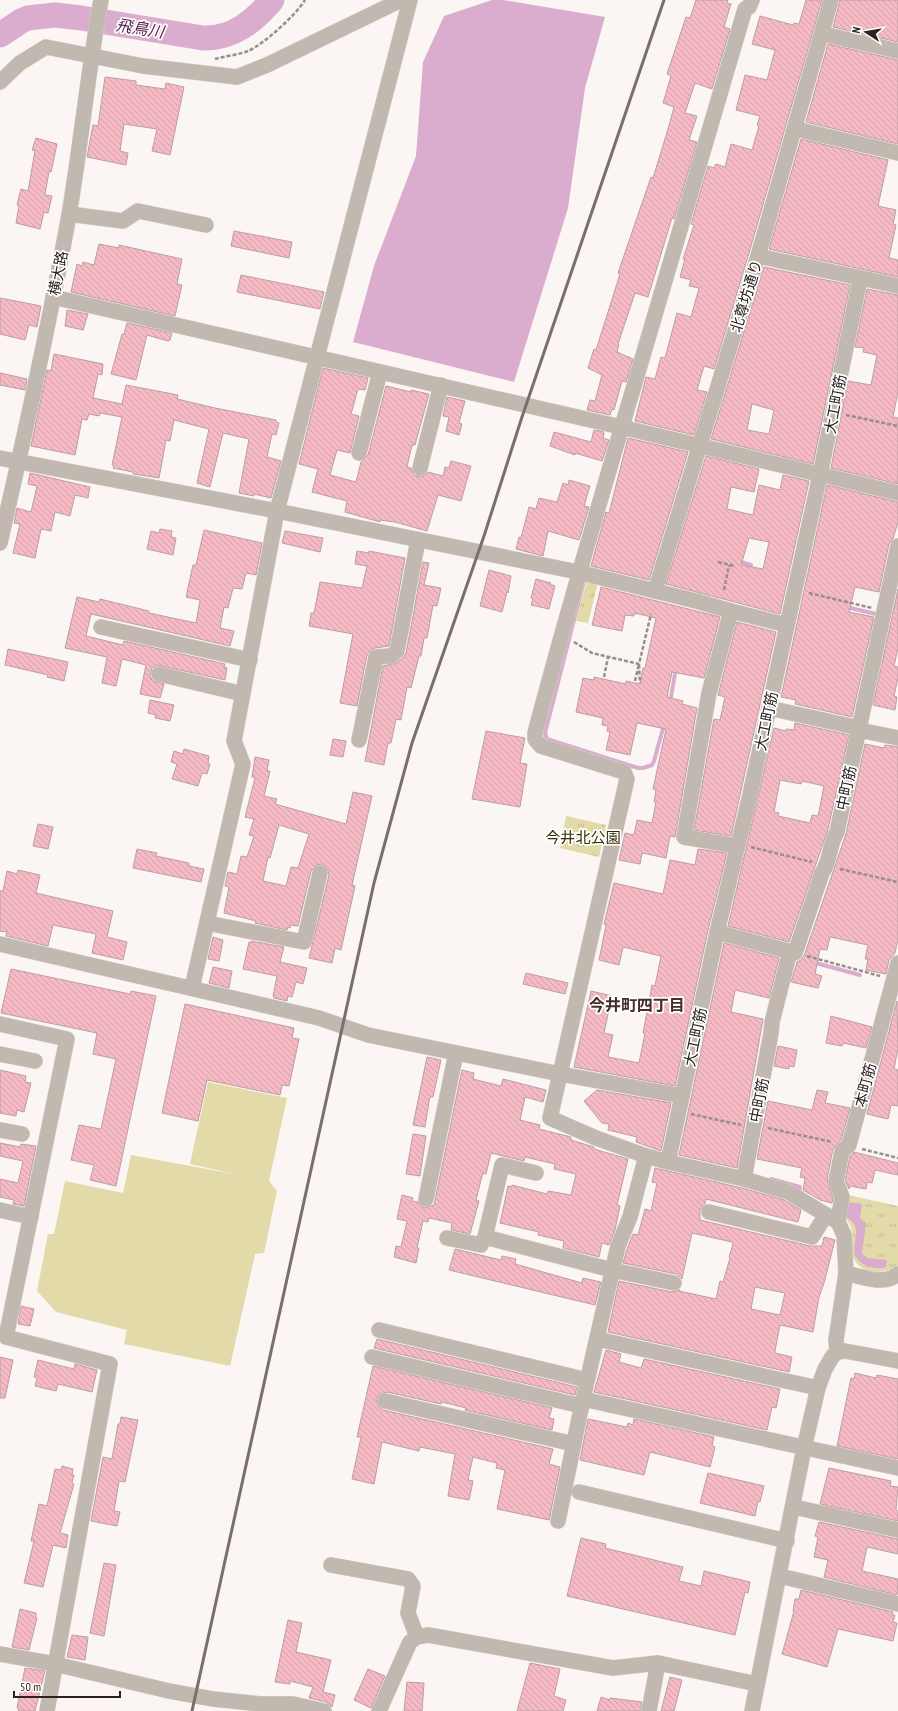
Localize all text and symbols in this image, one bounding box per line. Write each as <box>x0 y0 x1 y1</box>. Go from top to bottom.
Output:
north arrow <box>846 12 886 52</box>
water label: 飛鳥川 <box>115 14 167 42</box>
text: N <box>849 26 864 34</box>
street label: 横大路 <box>44 249 72 297</box>
street label: 北尊坊通り <box>726 257 766 335</box>
street label: 大工町筋 <box>820 373 850 435</box>
street label: 大工町筋 <box>750 690 782 752</box>
street label: 中町筋 <box>832 764 860 812</box>
park label: 今井北公園 <box>545 828 621 847</box>
district label: 今井町四丁目 <box>589 995 685 1015</box>
street label: 大工町筋 <box>679 1006 711 1068</box>
street label: 本町筋 <box>850 1061 880 1109</box>
street label: 中町筋 <box>745 1076 773 1124</box>
scale bar <box>14 1673 120 1699</box>
text: 50 m <box>20 1679 41 1694</box>

